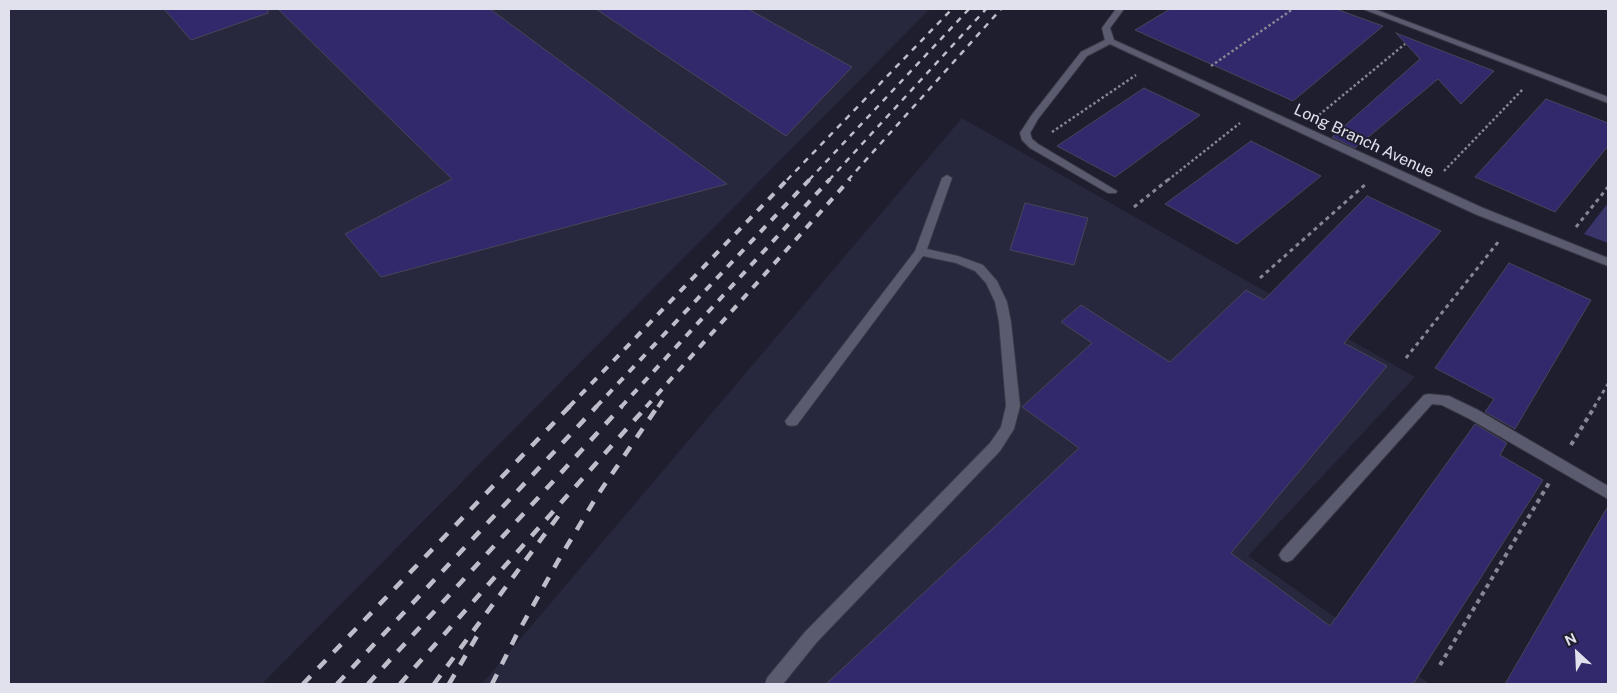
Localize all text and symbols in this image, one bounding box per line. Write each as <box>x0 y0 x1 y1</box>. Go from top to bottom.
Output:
street label: Long Branch Avenue <box>1291 100 1437 182</box>
north arrow <box>1552 628 1602 678</box>
text: N <box>1562 630 1579 649</box>

